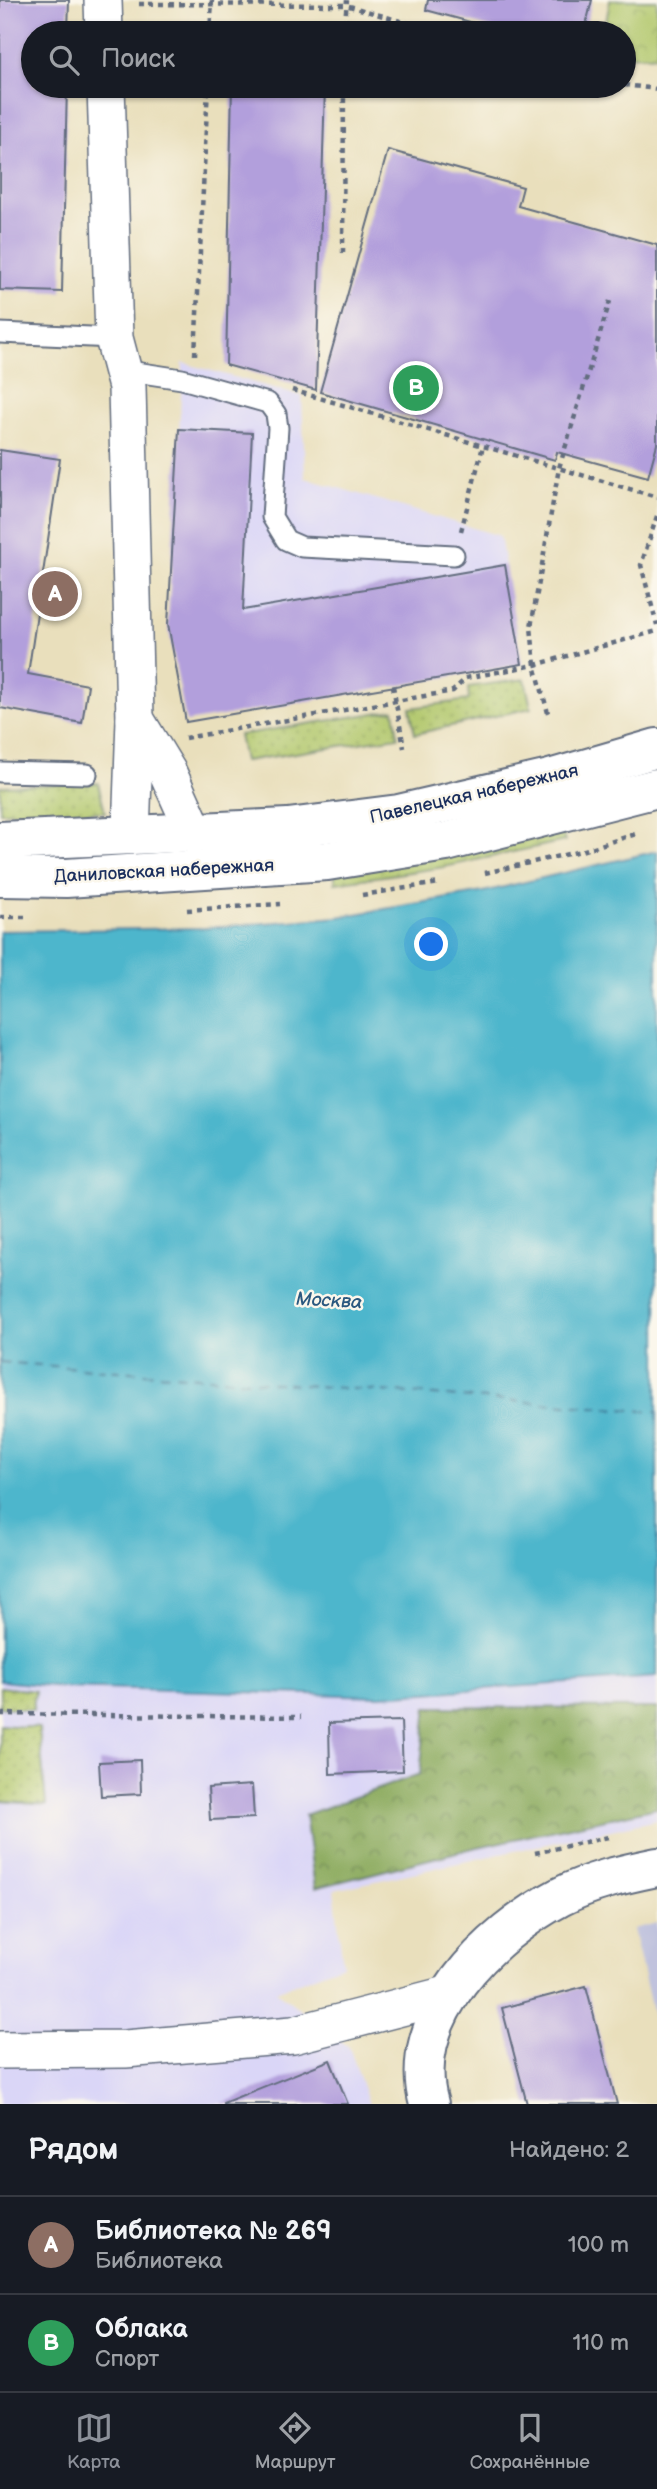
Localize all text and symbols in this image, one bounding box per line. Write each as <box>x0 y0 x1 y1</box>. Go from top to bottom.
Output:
search box <box>21 21 636 98</box>
icon: search <box>45 41 83 79</box>
text: Поиск <box>101 44 175 75</box>
pin: B <box>393 362 439 414</box>
pin: A <box>32 568 78 620</box>
street label: Павелецкая набережная <box>368 760 580 828</box>
street label: Даниловская набережная <box>53 855 275 887</box>
your location <box>414 927 448 961</box>
water label: Москва <box>295 1288 363 1314</box>
text: Рядом <box>28 2132 118 2168</box>
text: Найдено: 2 <box>509 2136 629 2164</box>
text: Библиотека № 269 <box>95 2216 332 2247</box>
text: A <box>44 2231 58 2259</box>
text: 100 m <box>568 2231 629 2259</box>
text: Библиотека <box>95 2247 223 2275</box>
text: Облака <box>95 2314 188 2345</box>
text: B <box>43 2329 59 2357</box>
text: 110 m <box>572 2329 629 2357</box>
text: Спорт <box>95 2345 159 2373</box>
tab: Карта <box>67 2409 121 2474</box>
tab: Маршрут <box>255 2409 336 2474</box>
tab: Сохранённые <box>470 2409 590 2474</box>

